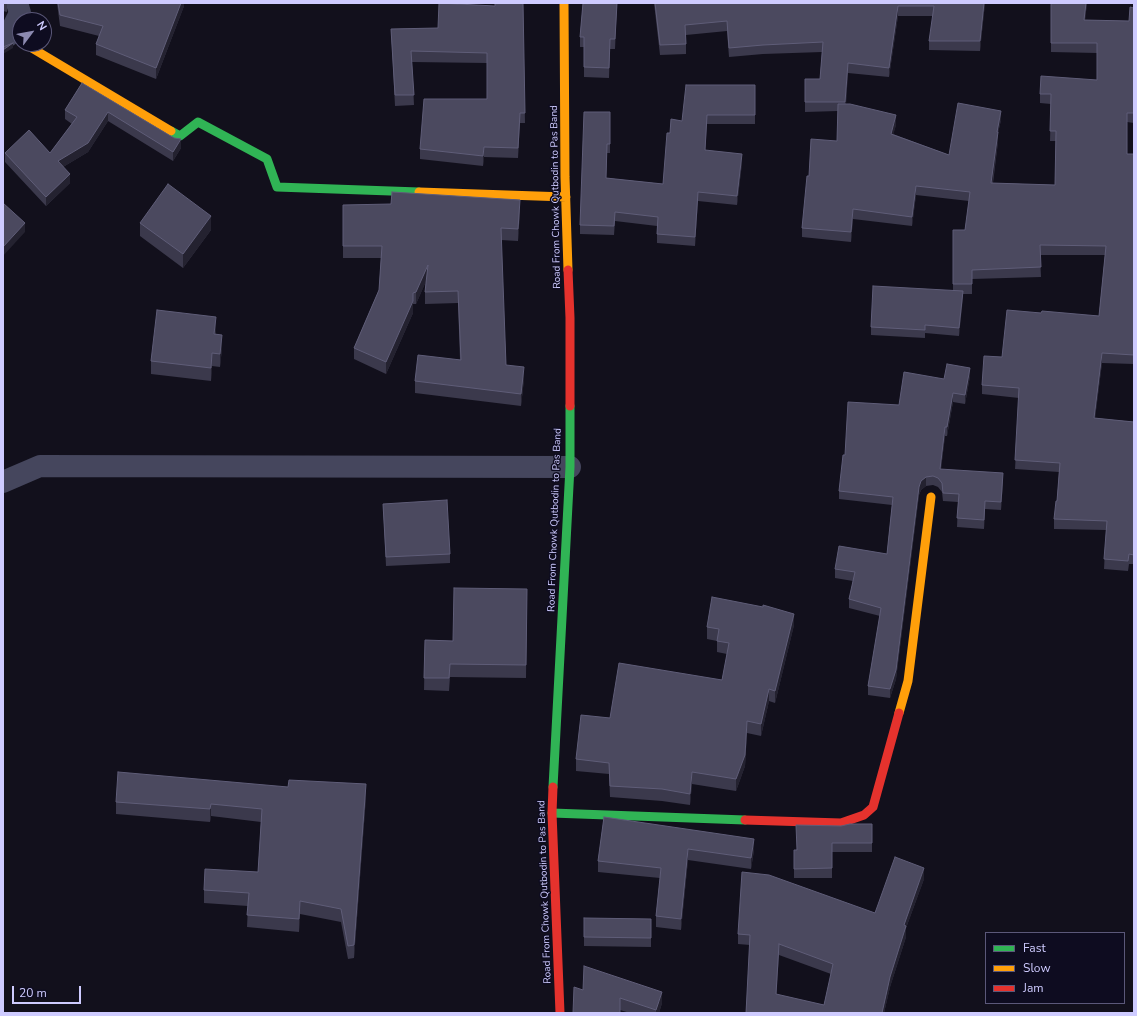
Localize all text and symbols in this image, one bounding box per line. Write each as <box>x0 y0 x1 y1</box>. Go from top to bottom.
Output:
north arrow <box>12 12 52 52</box>
text: N <box>33 18 50 33</box>
street label: Road From Chowk Qutbodin to Pas Band <box>548 105 564 289</box>
street label: Road From Chowk Qutbodin to Pas Band <box>546 428 564 612</box>
street label: Road From Chowk Qutbodin to Pas Band <box>536 800 554 984</box>
legend <box>985 932 1125 1004</box>
text: Fast <box>1023 940 1046 956</box>
text: Slow <box>1023 960 1051 976</box>
scale bar <box>14 978 83 1004</box>
text: Jam <box>1023 980 1044 996</box>
text: 20 m <box>19 985 47 1001</box>

